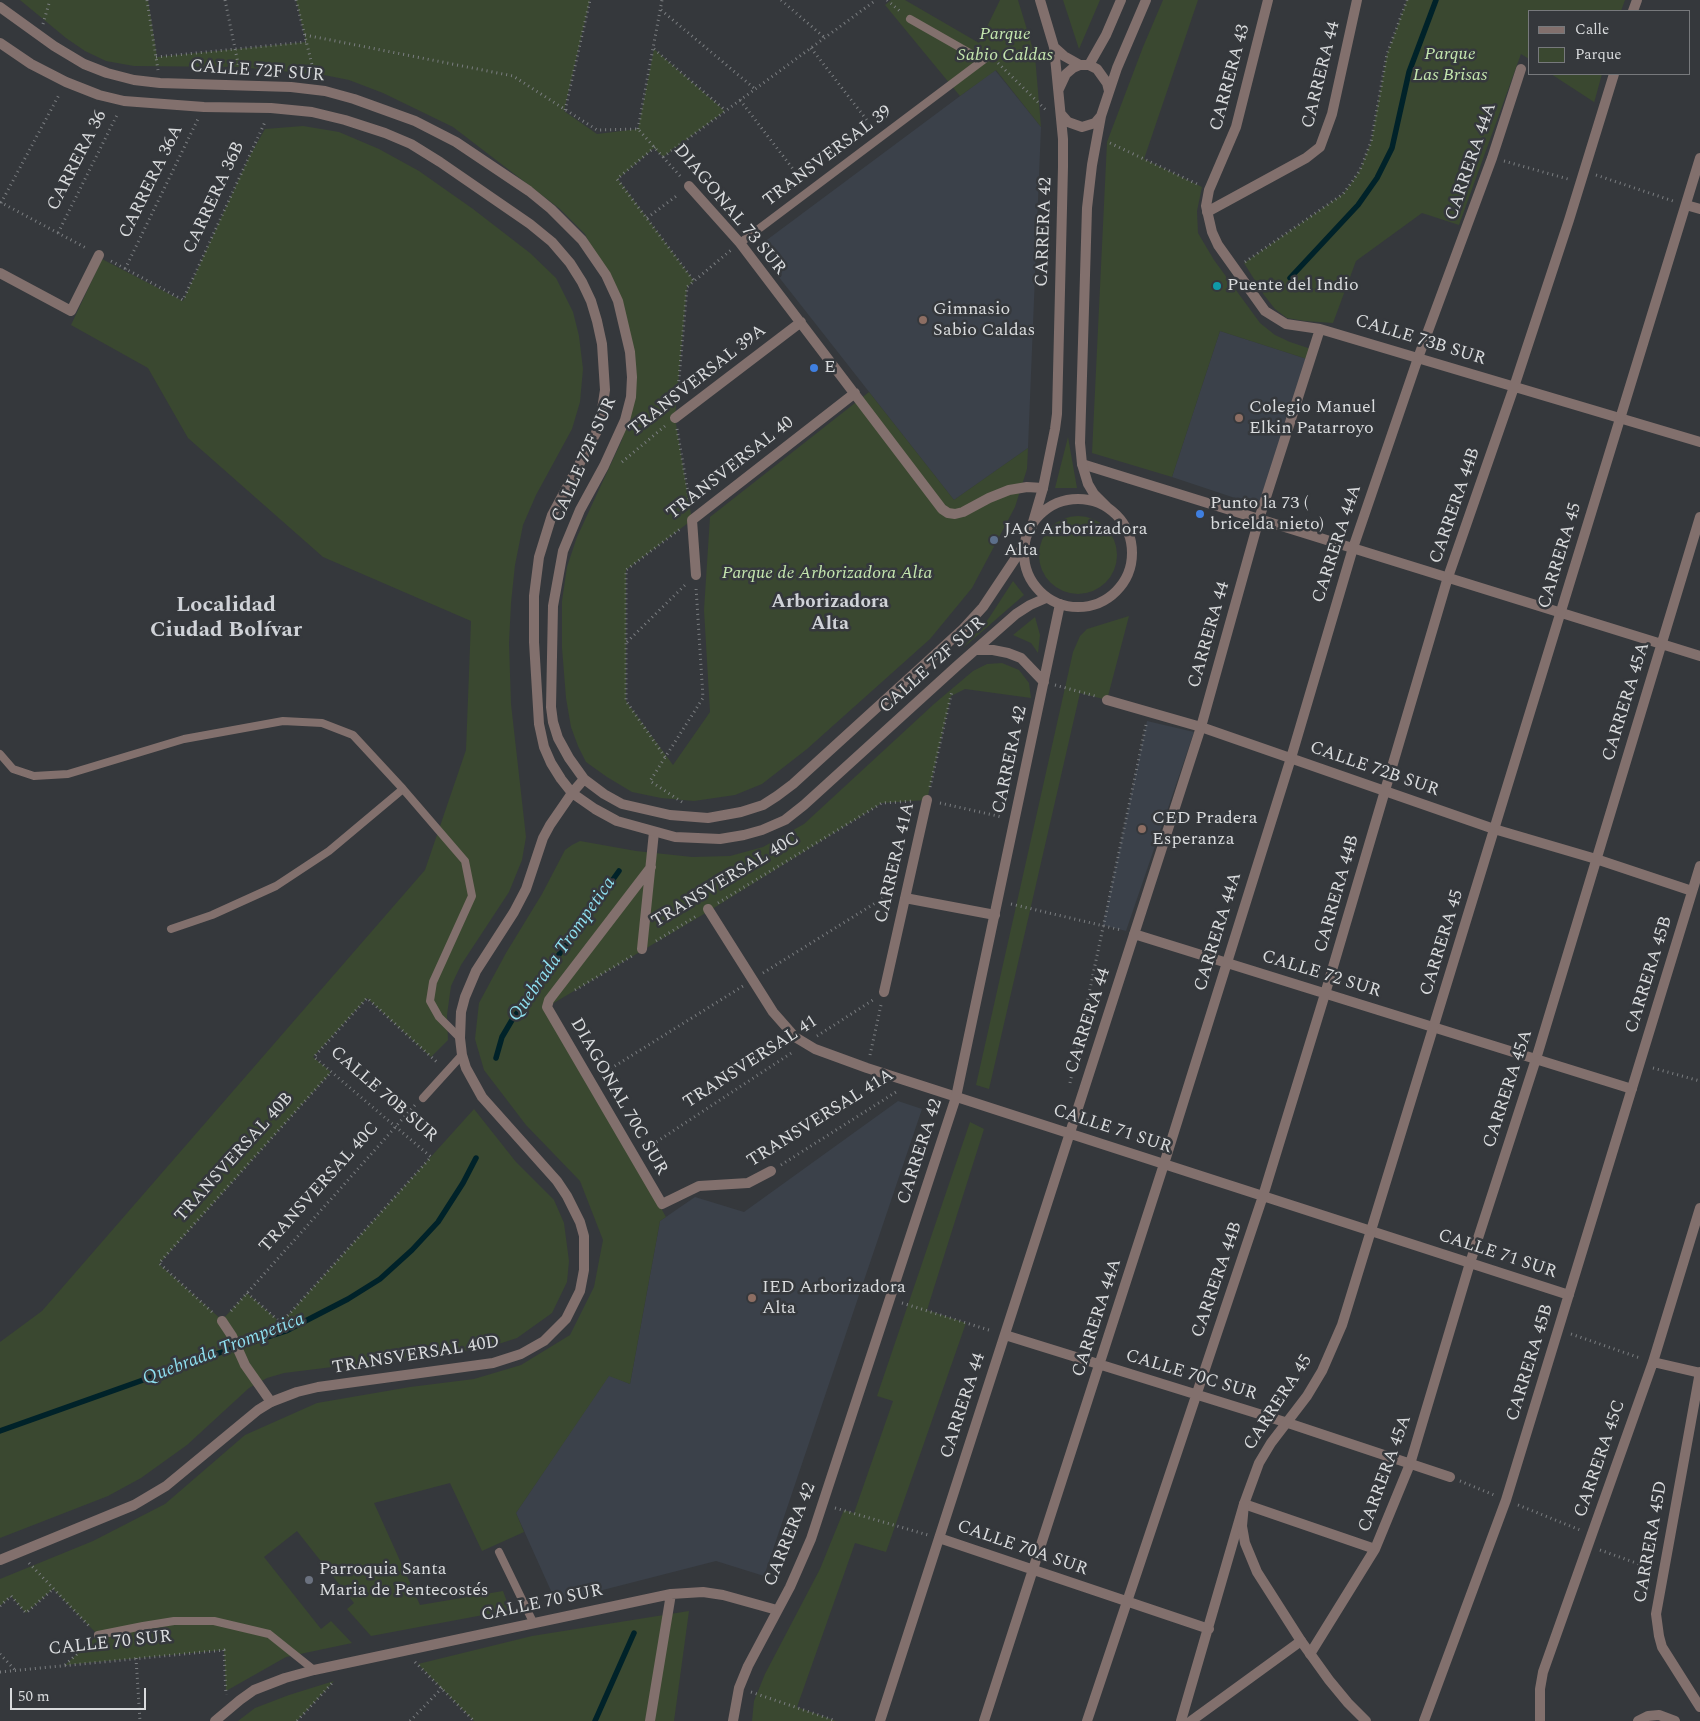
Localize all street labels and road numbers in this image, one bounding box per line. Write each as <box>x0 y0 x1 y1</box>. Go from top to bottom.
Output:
street label: CARRERA 44 <box>1298 19 1346 131</box>
street label: CARRERA 43 <box>1206 22 1256 134</box>
street label: CALLE 72F SUR <box>189 57 325 87</box>
street label: CARRERA 44A <box>1442 100 1502 224</box>
street label: TRANSVERSAL 39 <box>760 102 896 212</box>
street label: CARRERA 36 <box>43 107 113 215</box>
street label: CARRERA 36A <box>115 122 189 242</box>
street label: CARRERA 36B <box>180 138 250 258</box>
street label: DIAGONAL 73 SUR <box>668 140 790 280</box>
street label: CARRERA 42 <box>1032 177 1058 287</box>
street label: CALLE 73B SUR <box>1352 311 1488 371</box>
street label: TRANSVERSAL 39A <box>625 321 771 441</box>
street label: CALLE 72F SUR <box>548 394 622 526</box>
street label: TRANSVERSAL 40 <box>663 413 799 525</box>
street label: CARRERA 44B <box>1426 445 1486 567</box>
street label: CARRERA 44A <box>1309 482 1367 606</box>
street label: CARRERA 45 <box>1535 500 1587 612</box>
street label: CARRERA 44 <box>1185 579 1235 691</box>
street label: CALLE 72F SUR <box>876 613 990 719</box>
street label: CARRERA 45A <box>1599 640 1655 764</box>
street label: CARRERA 42 <box>989 704 1033 816</box>
street label: CALLE 72B SUR <box>1307 738 1441 802</box>
street label: CARRERA 41A <box>872 801 920 925</box>
street label: TRANSVERSAL 40C <box>648 828 804 934</box>
street label: CARRERA 44B <box>1311 833 1365 955</box>
street label: CARRERA 44A <box>1191 870 1247 994</box>
street label: CARRERA 45 <box>1417 887 1469 999</box>
street label: CARRERA 45B <box>1622 914 1678 1036</box>
street label: CALLE 72 SUR <box>1259 947 1383 1003</box>
street label: CARRERA 44 <box>1062 966 1116 1076</box>
street label: TRANSVERSAL 41 <box>680 1012 822 1114</box>
street label: DIAGONAL 70C SUR <box>564 1015 672 1179</box>
street label: CARRERA 45A <box>1480 1027 1538 1151</box>
street label: CALLE 70B SUR <box>325 1043 441 1147</box>
street label: TRANSVERSAL 41A <box>744 1065 898 1173</box>
street label: TRANSVERSAL 40B <box>171 1089 299 1227</box>
street label: CARRERA 42 <box>894 1097 948 1207</box>
street label: CALLE 71 SUR <box>1050 1101 1174 1159</box>
street label: TRANSVERSAL 40C <box>256 1118 384 1258</box>
street label: CARRERA 44B <box>1188 1219 1248 1341</box>
street label: CALLE 71 SUR <box>1435 1226 1559 1284</box>
street label: CARRERA 44A <box>1069 1256 1127 1380</box>
street label: CARRERA 45B <box>1503 1302 1559 1424</box>
street label: TRANSVERSAL 40D <box>331 1332 501 1380</box>
street label: CALLE 70C SUR <box>1123 1346 1259 1406</box>
street label: CARRERA 44 <box>937 1351 991 1461</box>
street label: CARRERA 45 <box>1240 1351 1318 1455</box>
street label: CARRERA 45C <box>1571 1397 1631 1521</box>
street label: CARRERA 45A <box>1355 1412 1417 1536</box>
street label: CARRERA 45D <box>1631 1479 1673 1605</box>
street label: CARRERA 42 <box>760 1480 822 1590</box>
street label: CALLE 70A SUR <box>954 1517 1090 1581</box>
street label: CALLE 70 SUR <box>479 1581 605 1627</box>
street label: CALLE 70 SUR <box>48 1627 172 1661</box>

